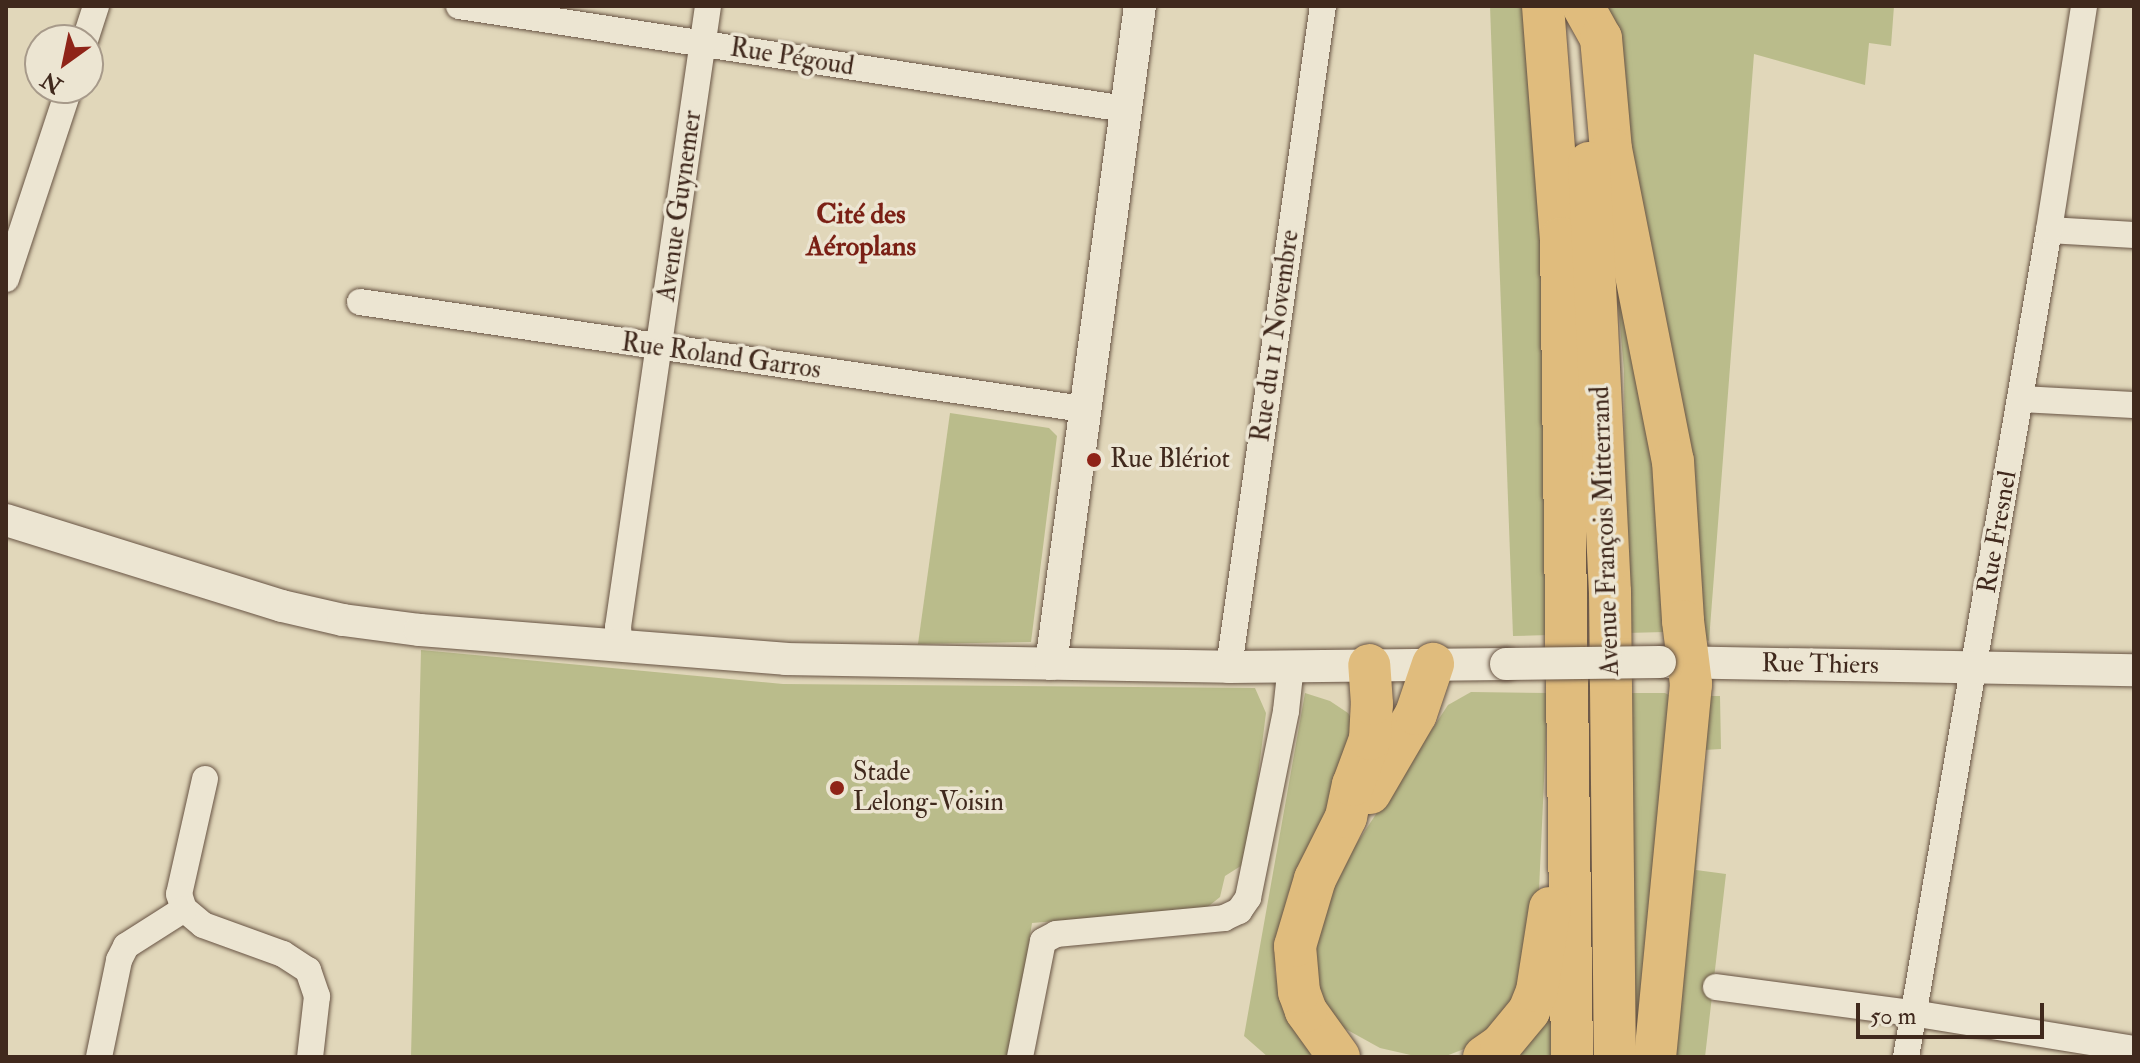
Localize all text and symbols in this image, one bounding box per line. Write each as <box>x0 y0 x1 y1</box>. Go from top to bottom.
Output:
north arrow <box>24 24 104 104</box>
street label: Rue Pégoud <box>728 33 856 83</box>
text: N <box>36 65 68 100</box>
street label: Avenue Guynemer <box>651 109 709 303</box>
district label: Cité des Aéroplans <box>806 198 916 264</box>
street label: Rue du 11 Novembre <box>1246 228 1306 444</box>
street label: Rue Roland Garros <box>619 328 823 386</box>
street label: Avenue François Mitterrand <box>1585 386 1627 676</box>
place label: Rue Blériot <box>1110 444 1230 476</box>
marker: Rue Blériot <box>1085 451 1103 469</box>
street label: Rue Fresnel <box>1972 468 2024 596</box>
street label: Rue Thiers <box>1761 648 1879 682</box>
place label: Stade Lelong-Voisin <box>853 757 1004 818</box>
marker: Stade Lelong-Voisin <box>828 779 846 797</box>
scale bar <box>1860 987 2048 1037</box>
text: 50 m <box>1870 1001 1916 1032</box>

